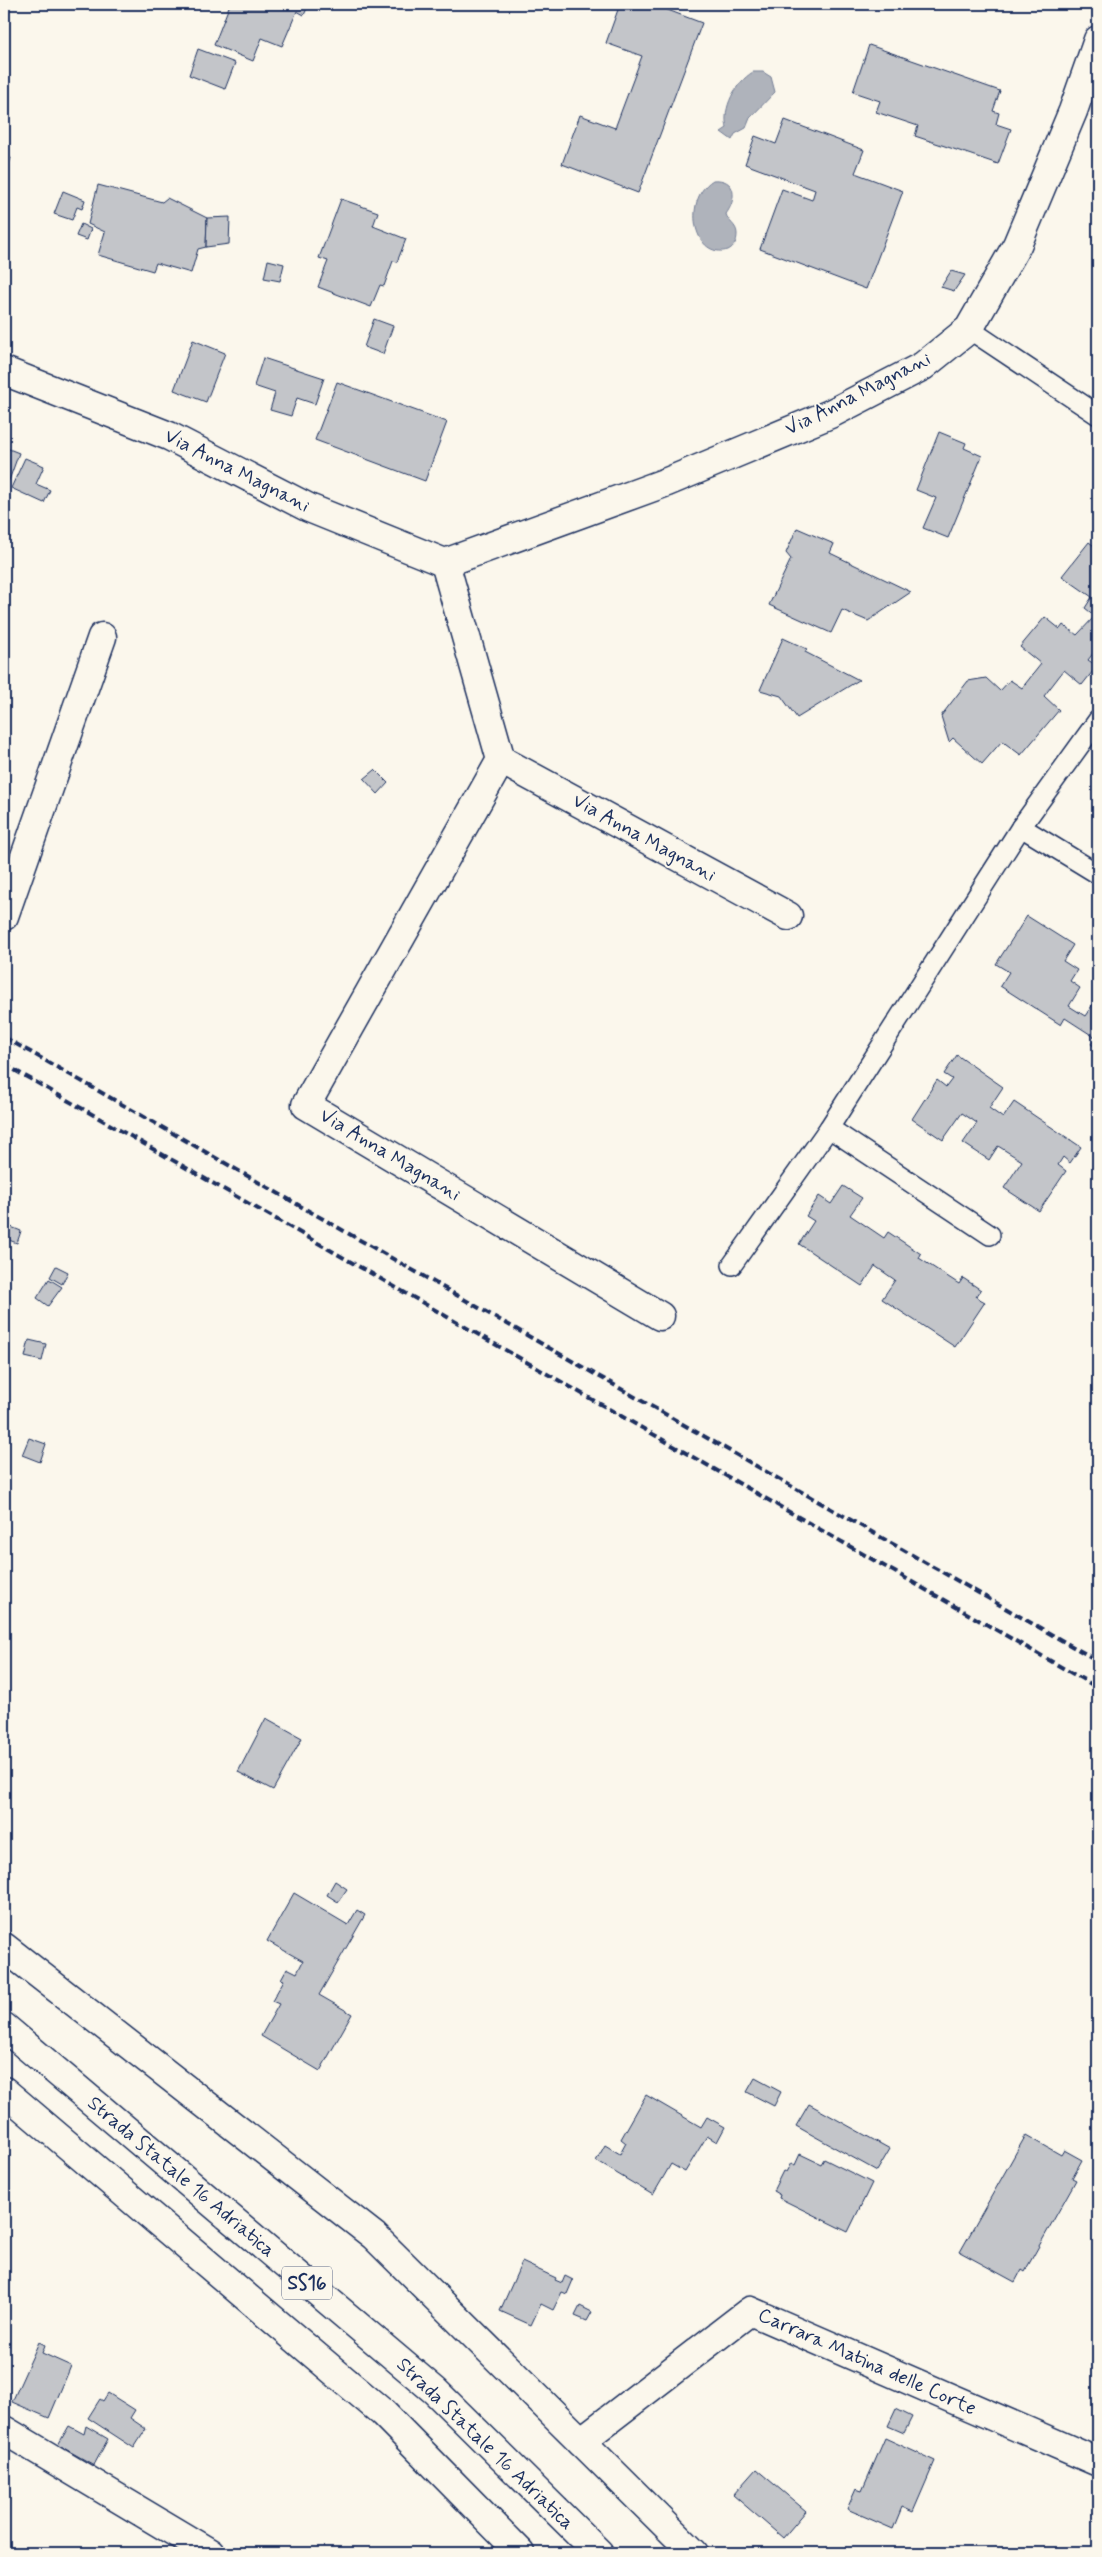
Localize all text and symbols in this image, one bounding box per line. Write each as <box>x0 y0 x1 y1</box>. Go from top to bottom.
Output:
street label: Via Anna Magnani <box>780 346 936 442</box>
street label: Via Anna Magnani <box>159 423 315 519</box>
street label: Via Anna Magnani <box>567 787 721 889</box>
street label: Via Anna Magnani <box>314 1102 466 1208</box>
street label: Strada Statale 16 Adriatica <box>81 2090 281 2264</box>
road number: SS16 <box>282 2266 332 2300</box>
street label: Carrara Matina delle Corte <box>753 2302 981 2422</box>
street label: Strada Statale 16 Adriatica <box>390 2352 580 2536</box>

